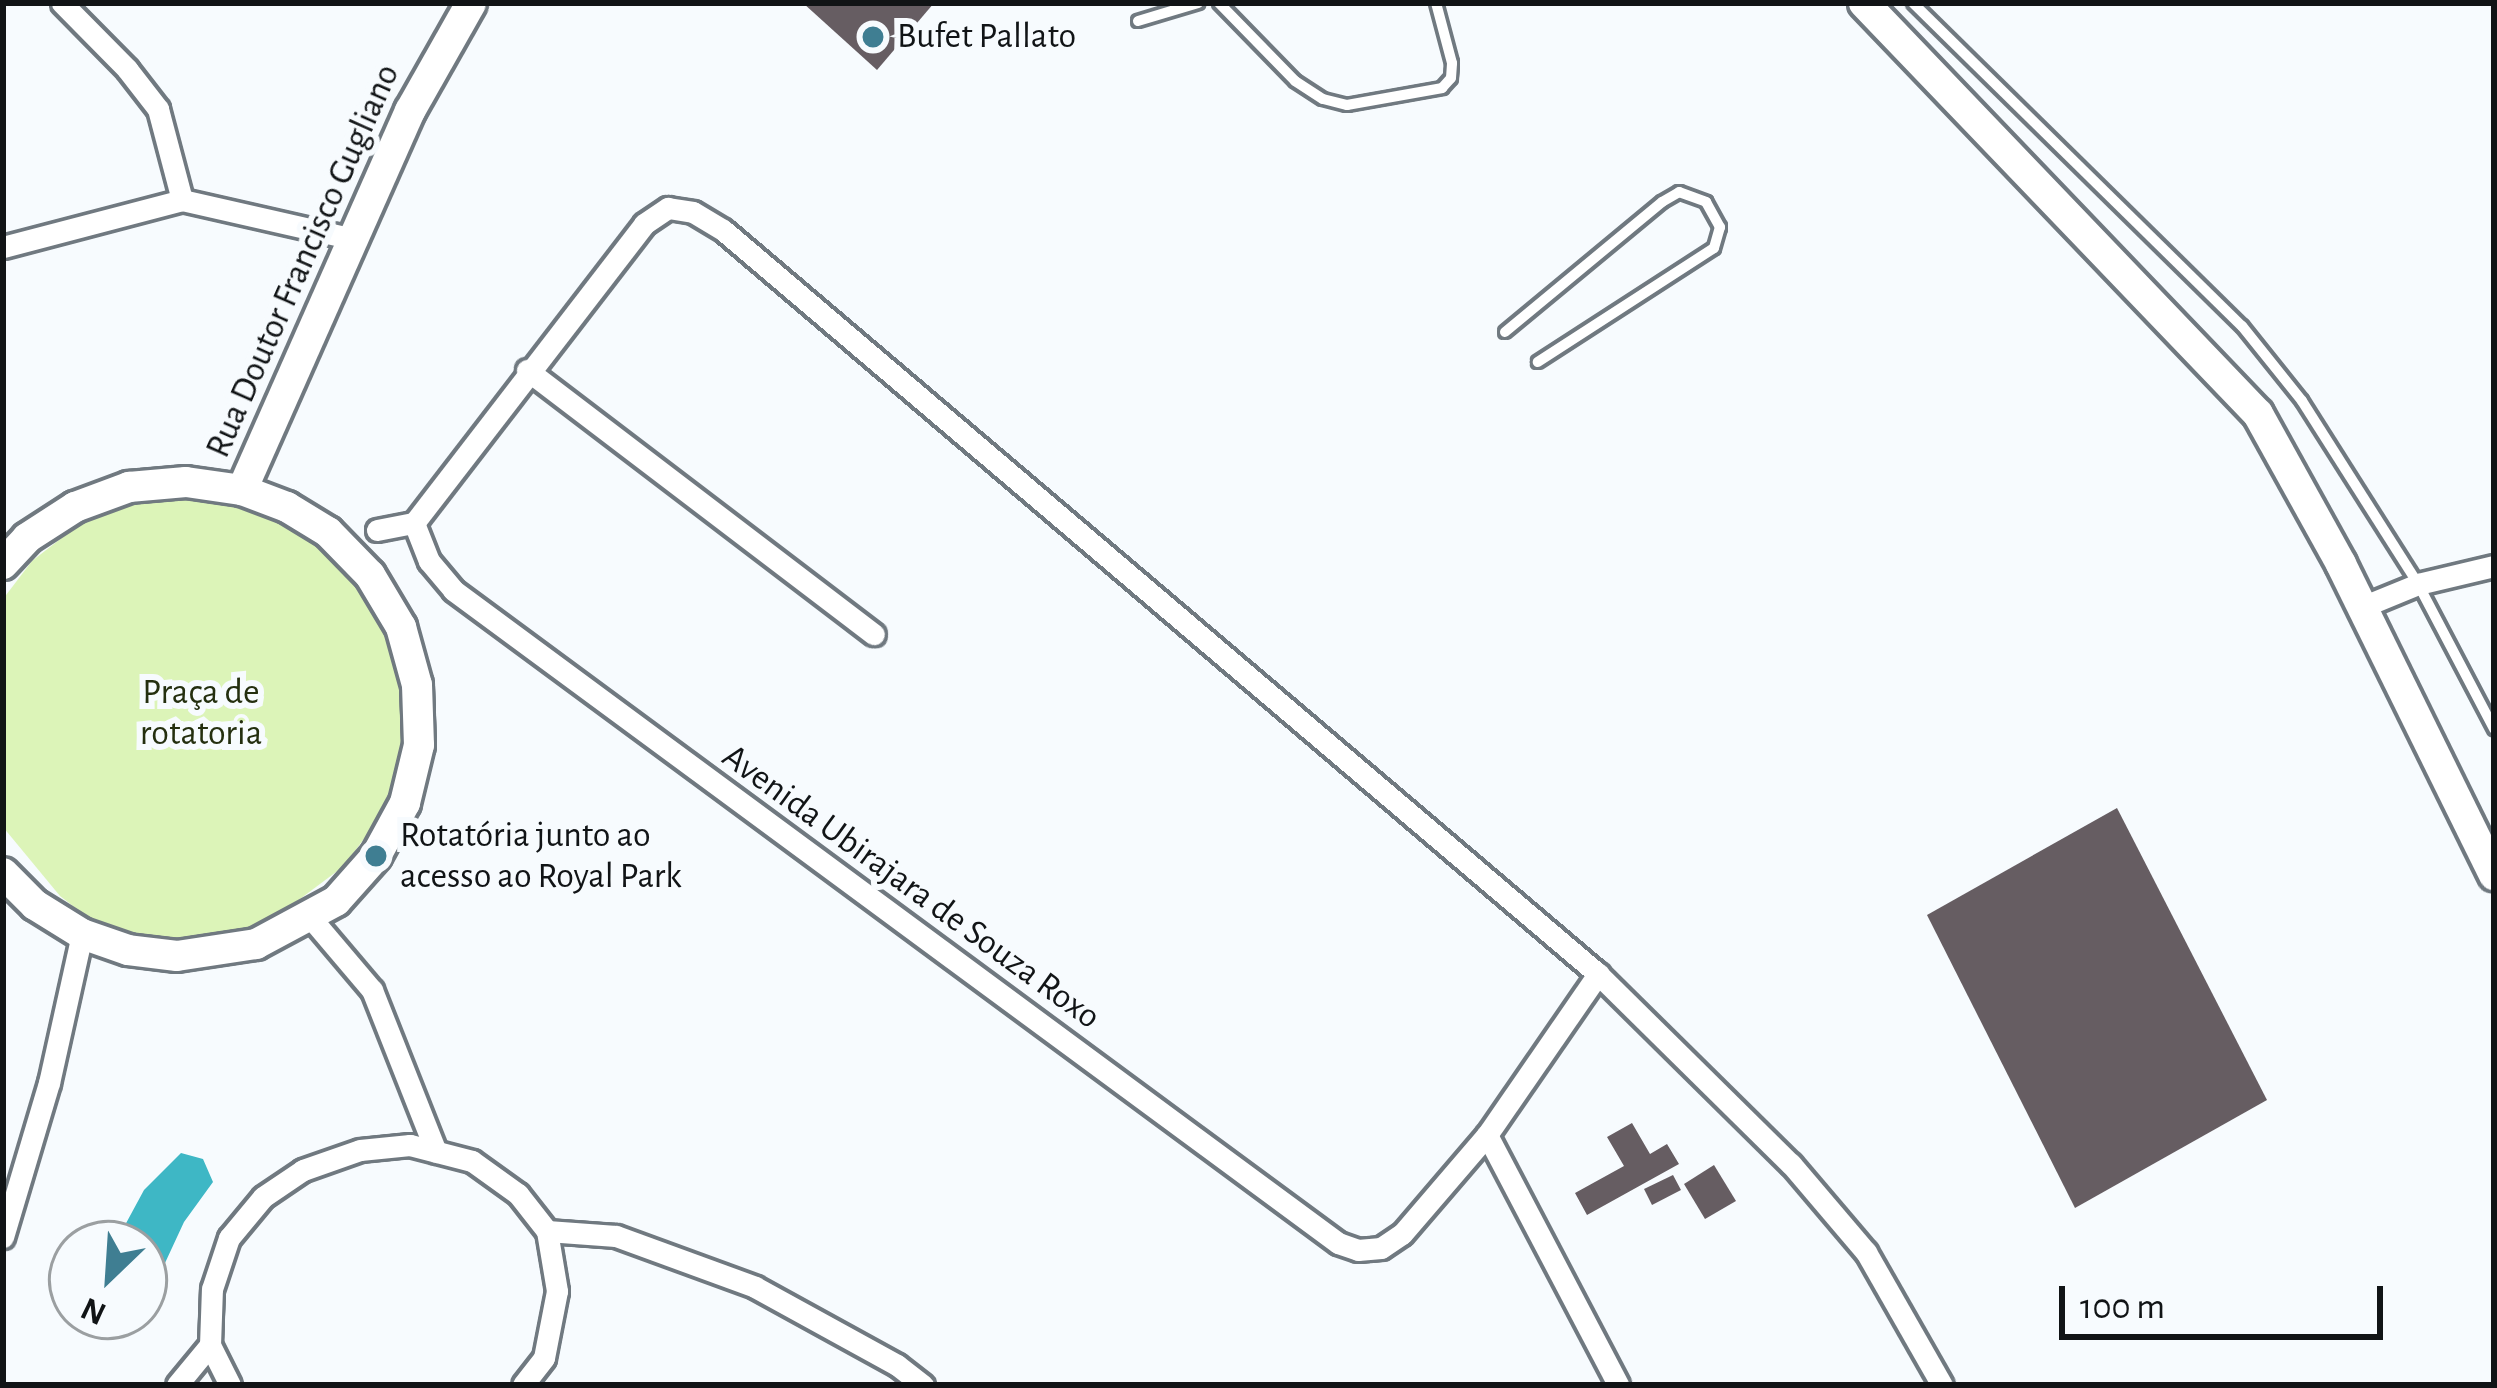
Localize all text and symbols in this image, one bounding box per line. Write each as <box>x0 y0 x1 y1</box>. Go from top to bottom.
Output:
place label: Bufet Pallato <box>897 15 1076 59</box>
marker: Bufet Pallato <box>860 24 886 50</box>
street label: Rua Doutor Francisco Gugliano <box>197 58 409 464</box>
park label: Praça de rotatoria <box>140 670 262 755</box>
street label: Avenida Ubirajara de Souza Roxo <box>714 735 1108 1039</box>
place label: Rotatória junto ao acesso ao Royal Park <box>400 813 682 898</box>
marker: Rotatória junto ao acesso ao Royal Park <box>363 843 389 869</box>
north arrow <box>48 1220 168 1340</box>
scale bar <box>2065 1262 2389 1336</box>
text: 100 m <box>2080 1289 2165 1325</box>
text: N <box>76 1291 111 1330</box>

